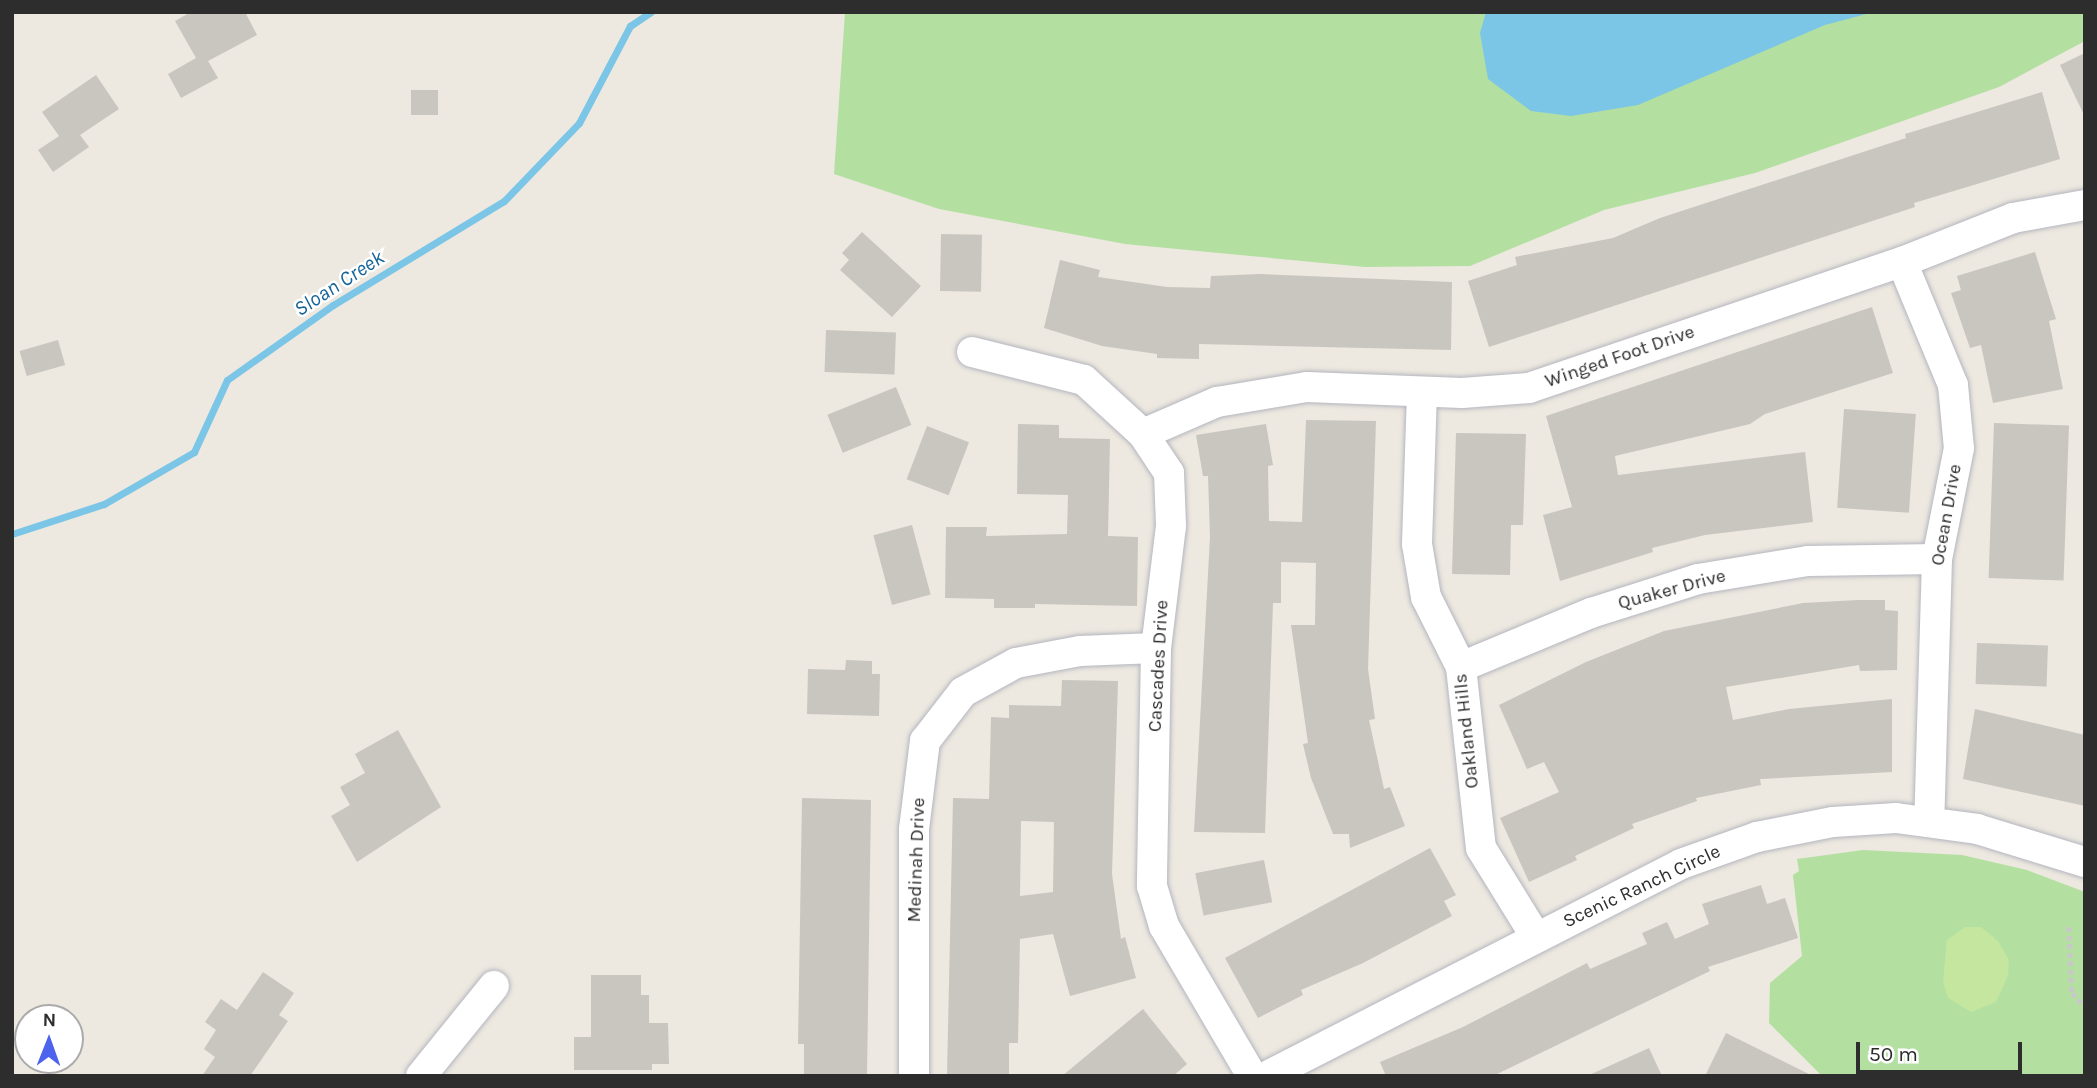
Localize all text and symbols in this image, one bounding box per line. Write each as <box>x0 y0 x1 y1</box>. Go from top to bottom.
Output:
water label: Sloan Creek <box>289 245 389 321</box>
street label: Winged Foot Drive <box>1542 321 1698 393</box>
street label: Ocean Drive <box>1927 462 1967 568</box>
street label: Quaker Drive <box>1616 565 1728 615</box>
street label: Cascades Drive <box>1144 599 1174 733</box>
street label: Oakland Hills <box>1450 672 1484 790</box>
street label: Medinah Drive <box>903 797 931 923</box>
street label: Scenic Ranch Circle <box>1560 841 1724 933</box>
north arrow <box>14 1004 84 1074</box>
text: N <box>42 1009 56 1031</box>
scale bar <box>1859 1028 2025 1072</box>
text: 50 m <box>1869 1042 1918 1066</box>

